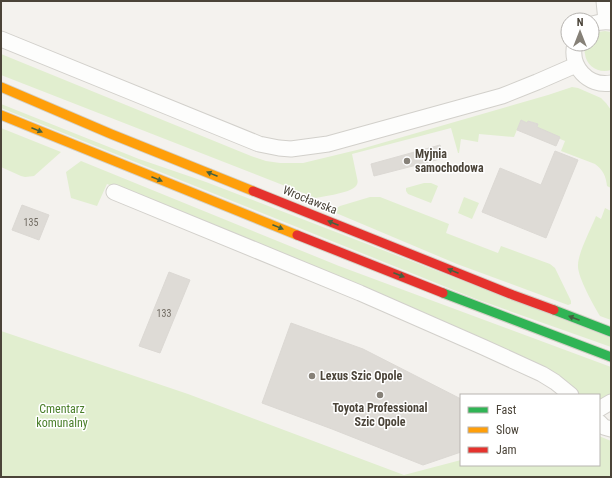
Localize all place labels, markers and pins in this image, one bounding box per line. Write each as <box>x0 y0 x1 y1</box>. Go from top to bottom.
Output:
place label: Myjnia samochodowa <box>415 147 484 175</box>
marker: Myjnia samochodowa <box>402 156 412 166</box>
place label: Lexus Szic Opole <box>320 369 402 383</box>
marker: Lexus Szic Opole <box>307 371 317 381</box>
marker: Toyota Professional Szic Opole <box>375 390 385 400</box>
place label: Toyota Professional Szic Opole <box>332 401 428 429</box>

